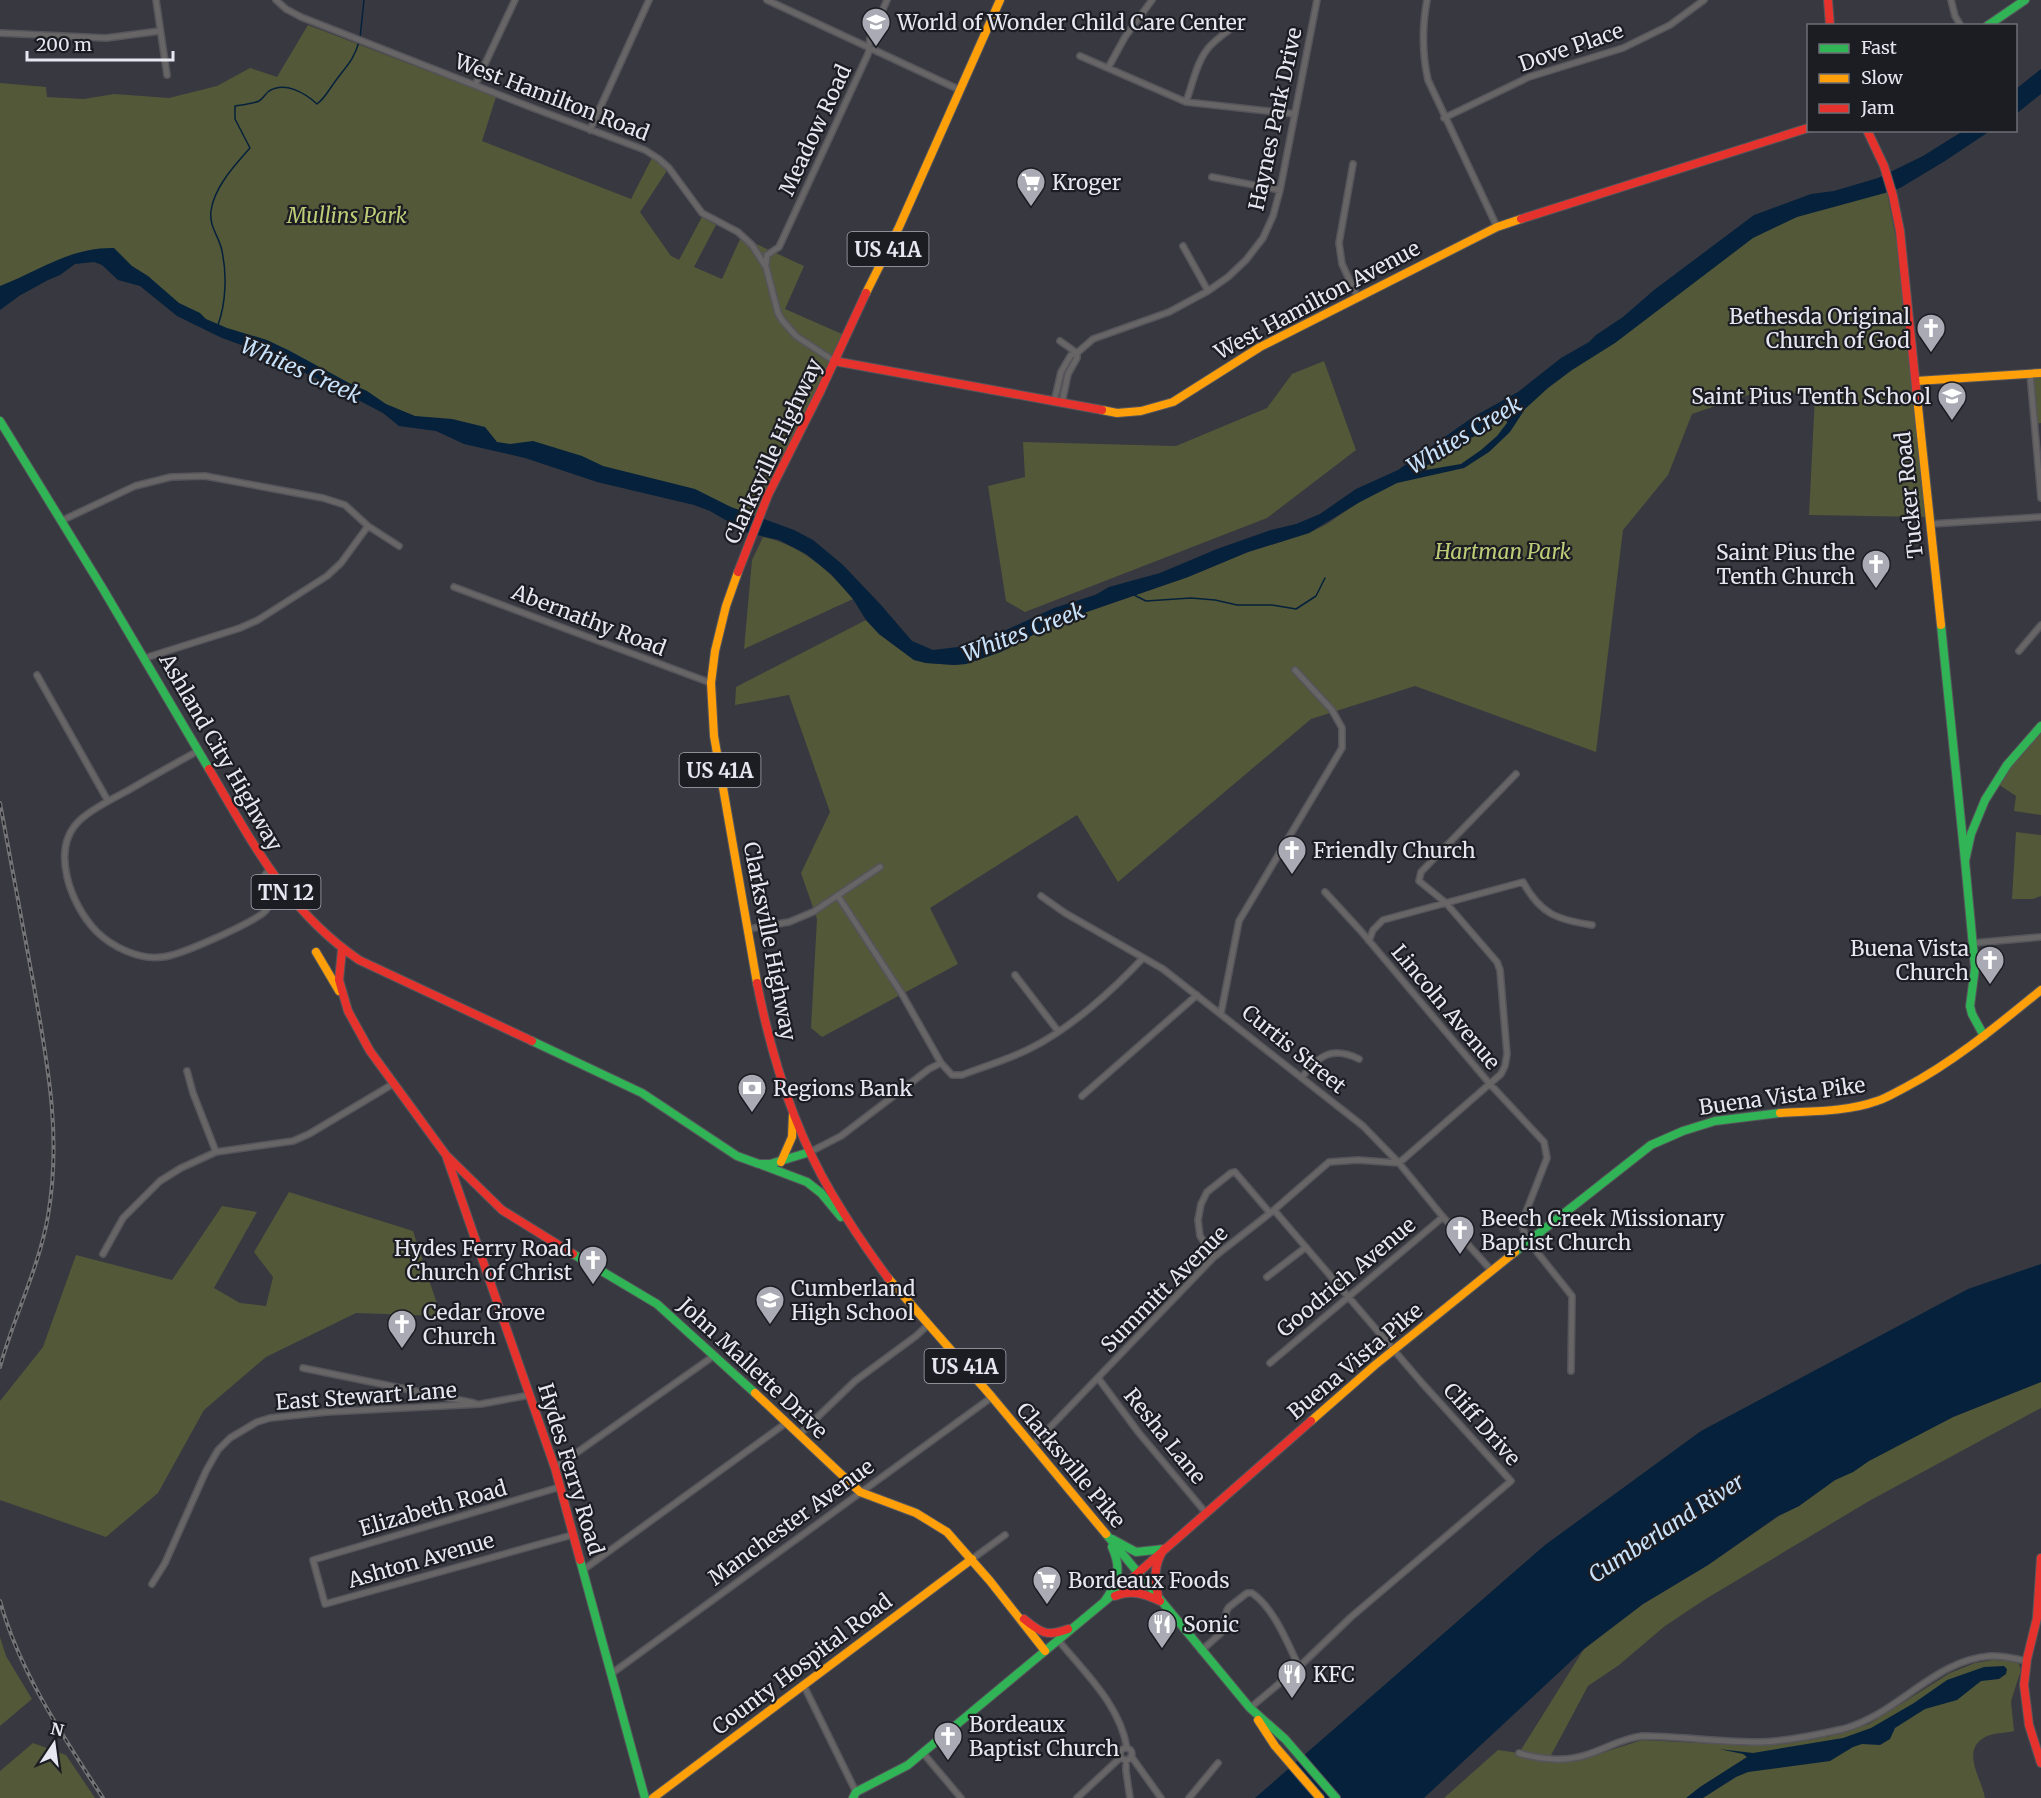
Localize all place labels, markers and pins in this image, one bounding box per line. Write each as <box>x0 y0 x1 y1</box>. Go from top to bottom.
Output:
school or university icon: World of Wonder Child Care Center <box>860 6 892 48</box>
place label: World of Wonder Child Care Center <box>896 9 1246 36</box>
supermarket icon: Kroger <box>1015 166 1047 208</box>
place label: Kroger <box>1052 169 1121 196</box>
place label: Bethesda Original Church of God <box>1729 303 1910 354</box>
church icon: Bethesda Original Church of God <box>1915 312 1947 354</box>
school or university icon: Saint Pius Tenth School <box>1936 380 1968 422</box>
place label: Saint Pius Tenth School <box>1691 383 1931 410</box>
place label: Saint Pius the Tenth Church <box>1716 539 1855 590</box>
church icon: Saint Pius the Tenth Church <box>1860 548 1892 590</box>
church icon: Friendly Church <box>1276 834 1308 876</box>
place label: Friendly Church <box>1313 837 1476 864</box>
place label: Buena Vista Church <box>1850 935 1969 986</box>
church icon: Buena Vista Church <box>1974 944 2006 986</box>
bank icon: Regions Bank <box>736 1072 768 1114</box>
place label: Regions Bank <box>773 1075 913 1102</box>
place label: Beech Creek Missionary Baptist Church <box>1481 1205 1725 1256</box>
church icon: Beech Creek Missionary Baptist Church <box>1444 1214 1476 1256</box>
place label: Hydes Ferry Road Church of Christ <box>394 1235 572 1286</box>
church icon: Hydes Ferry Road Church of Christ <box>577 1244 609 1286</box>
place label: Cumberland High School <box>791 1275 916 1326</box>
school or university icon: Cumberland High School <box>754 1284 786 1326</box>
place label: Cedar Grove Church <box>423 1299 545 1350</box>
church icon: Cedar Grove Church <box>386 1308 418 1350</box>
supermarket icon: Bordeaux Foods <box>1031 1564 1063 1606</box>
place label: Bordeaux Foods <box>1068 1567 1230 1594</box>
restaurant icon: Sonic <box>1146 1608 1178 1650</box>
place label: Sonic <box>1183 1611 1239 1638</box>
restaurant icon: KFC <box>1276 1658 1308 1700</box>
place label: KFC <box>1313 1661 1355 1688</box>
place label: Bordeaux Baptist Church <box>969 1711 1119 1762</box>
church icon: Bordeaux Baptist Church <box>932 1720 964 1762</box>

